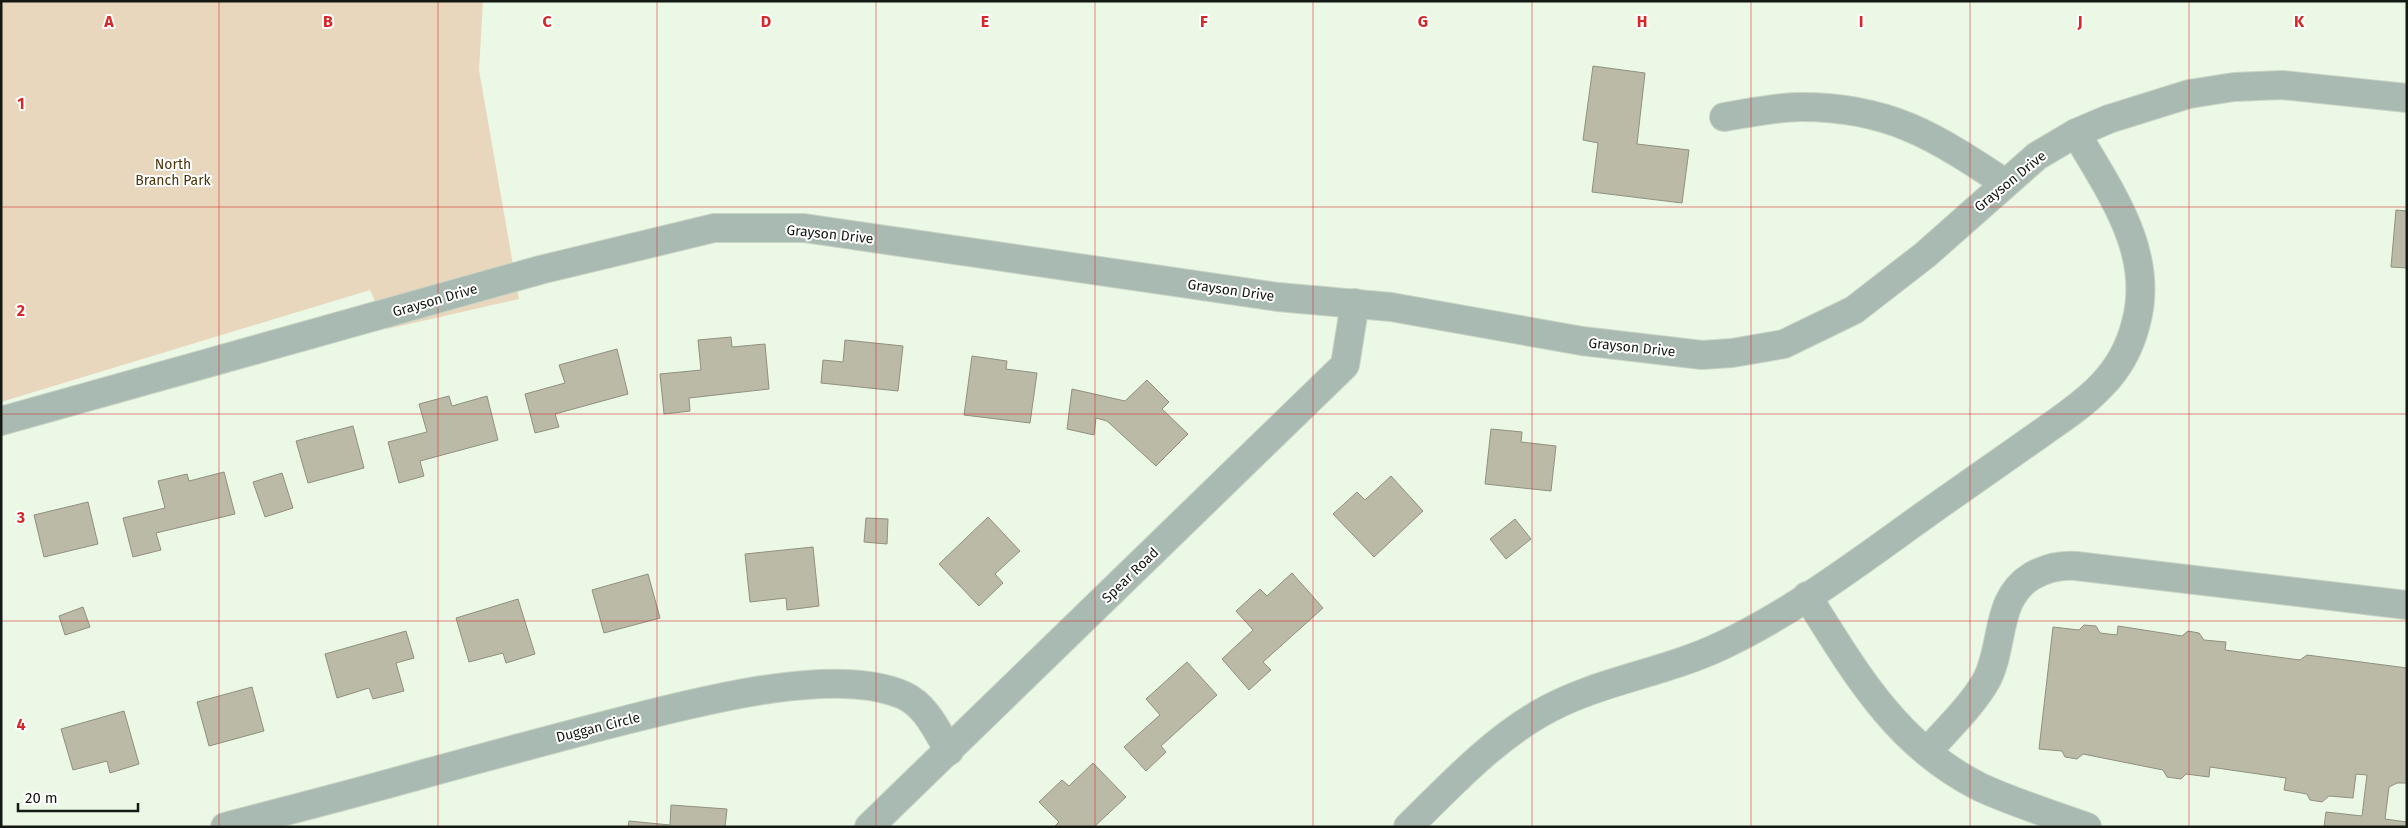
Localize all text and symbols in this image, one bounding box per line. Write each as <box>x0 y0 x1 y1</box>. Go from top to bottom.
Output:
text: A <box>103 12 114 31</box>
text: B <box>323 12 333 31</box>
text: C <box>542 12 552 31</box>
text: D <box>761 12 771 31</box>
text: E <box>981 12 989 31</box>
text: F <box>1200 12 1208 31</box>
text: G <box>1418 12 1428 31</box>
text: H <box>1637 12 1647 31</box>
text: I <box>1859 12 1863 31</box>
text: J <box>2076 12 2083 31</box>
text: K <box>2294 12 2305 31</box>
text: 1 <box>17 94 25 113</box>
street label: Grayson Drive <box>1971 147 2050 215</box>
park label: North Branch Park <box>135 156 212 189</box>
street label: Grayson Drive <box>786 221 874 248</box>
street label: Grayson Drive <box>1186 276 1275 305</box>
street label: Grayson Drive <box>391 280 479 321</box>
text: 2 <box>17 301 25 320</box>
street label: Grayson Drive <box>1588 334 1676 361</box>
text: 3 <box>16 508 25 527</box>
street label: Spear Road <box>1098 544 1162 607</box>
street label: Duggan Circle <box>554 709 642 746</box>
text: 4 <box>16 715 26 734</box>
scale bar <box>18 780 138 812</box>
text: 20 m <box>25 789 58 807</box>

